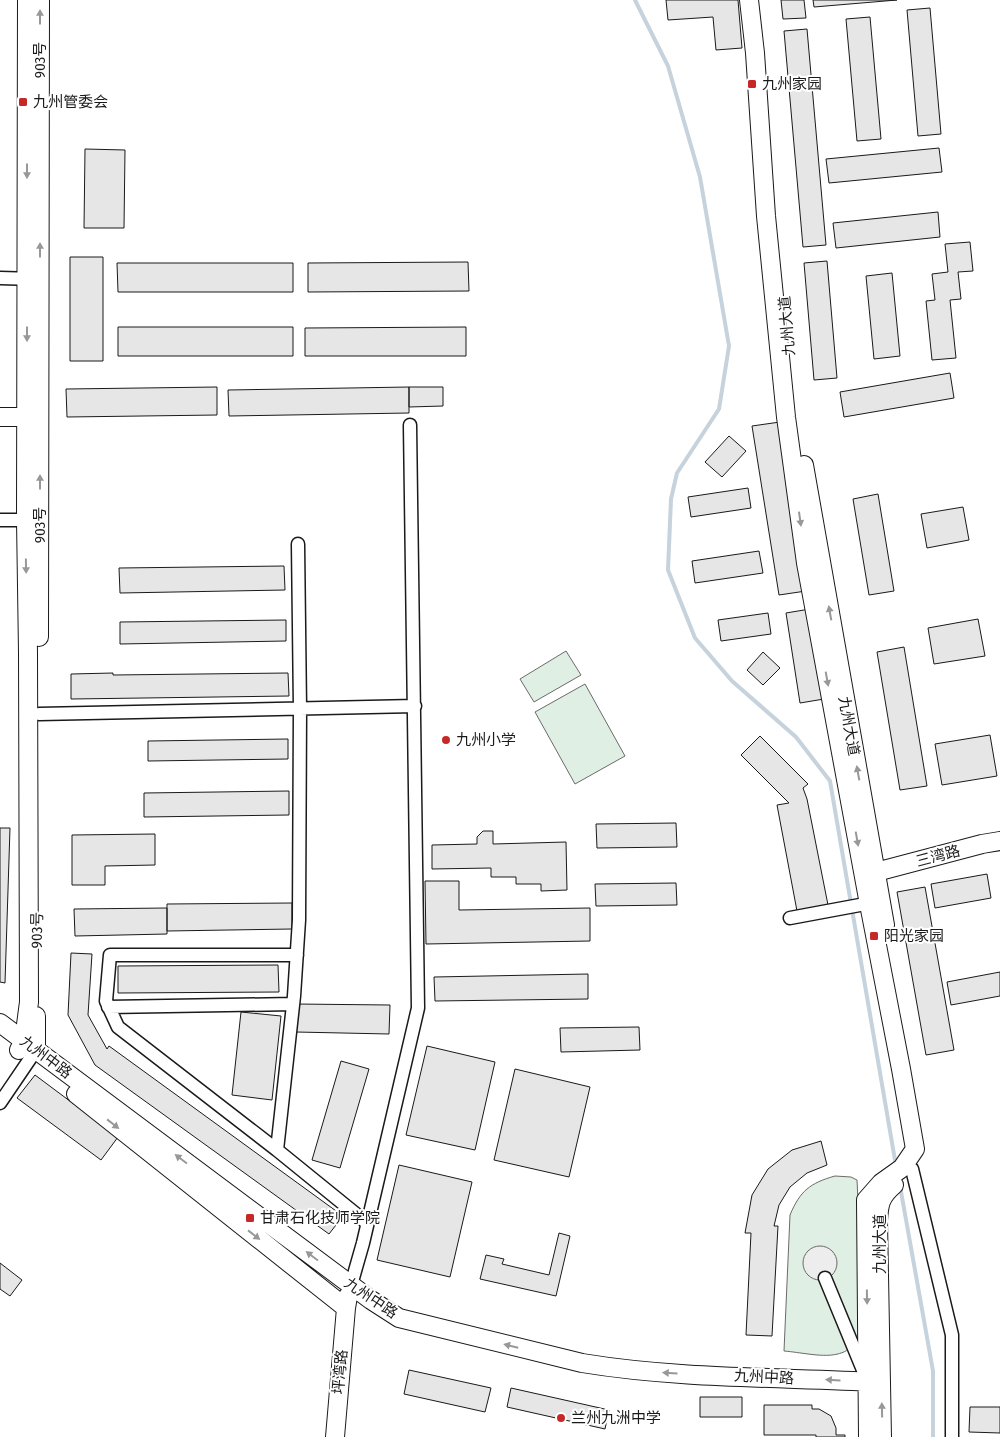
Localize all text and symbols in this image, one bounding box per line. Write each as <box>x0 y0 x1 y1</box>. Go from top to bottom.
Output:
one-way arrow <box>36 9 44 25</box>
street label: 903号 <box>31 42 49 78</box>
place label: 九州家园 <box>762 75 822 93</box>
marker: 九州家园 <box>746 78 758 90</box>
place label: 九州管委会 <box>33 93 108 111</box>
marker: 九州管委会 <box>17 96 29 108</box>
one-way arrow <box>23 163 31 179</box>
one-way arrow <box>36 241 44 257</box>
street label: 九州大道 <box>775 295 799 357</box>
one-way arrow <box>23 326 31 342</box>
one-way arrow <box>36 474 44 490</box>
street label: 903号 <box>31 507 49 543</box>
one-way arrow <box>796 511 804 527</box>
one-way arrow <box>23 558 31 574</box>
one-way arrow <box>825 604 833 620</box>
one-way arrow <box>824 671 832 687</box>
street label: 九州大道 <box>835 695 863 757</box>
place label: 九州小学 <box>456 731 516 749</box>
marker: 九州小学 <box>440 734 452 746</box>
one-way arrow <box>853 764 861 780</box>
one-way arrow <box>853 831 861 847</box>
street label: 三湾路 <box>914 841 962 871</box>
street label: 903号 <box>28 911 46 949</box>
place label: 阳光家园 <box>884 927 944 945</box>
marker: 阳光家园 <box>868 930 880 942</box>
street label: 九州中路 <box>17 1032 75 1082</box>
one-way arrow <box>106 1118 119 1129</box>
one-way arrow <box>174 1154 188 1164</box>
place label: 甘肃石化技师学院 <box>260 1209 380 1227</box>
marker: 甘肃石化技师学院 <box>244 1212 256 1224</box>
street label: 九州大道 <box>871 1214 889 1274</box>
one-way arrow <box>247 1230 260 1241</box>
one-way arrow <box>305 1251 319 1261</box>
street label: 九州中路 <box>341 1274 401 1322</box>
one-way arrow <box>863 1289 871 1305</box>
one-way arrow <box>503 1342 518 1350</box>
street label: 坪湾路 <box>329 1349 351 1395</box>
street label: 九州中路 <box>734 1366 794 1388</box>
one-way arrow <box>662 1368 678 1376</box>
one-way arrow <box>825 1376 841 1384</box>
one-way arrow <box>878 1402 886 1418</box>
place label: 兰州九洲中学 <box>571 1409 661 1427</box>
marker: 兰州九洲中学 <box>555 1412 567 1424</box>

